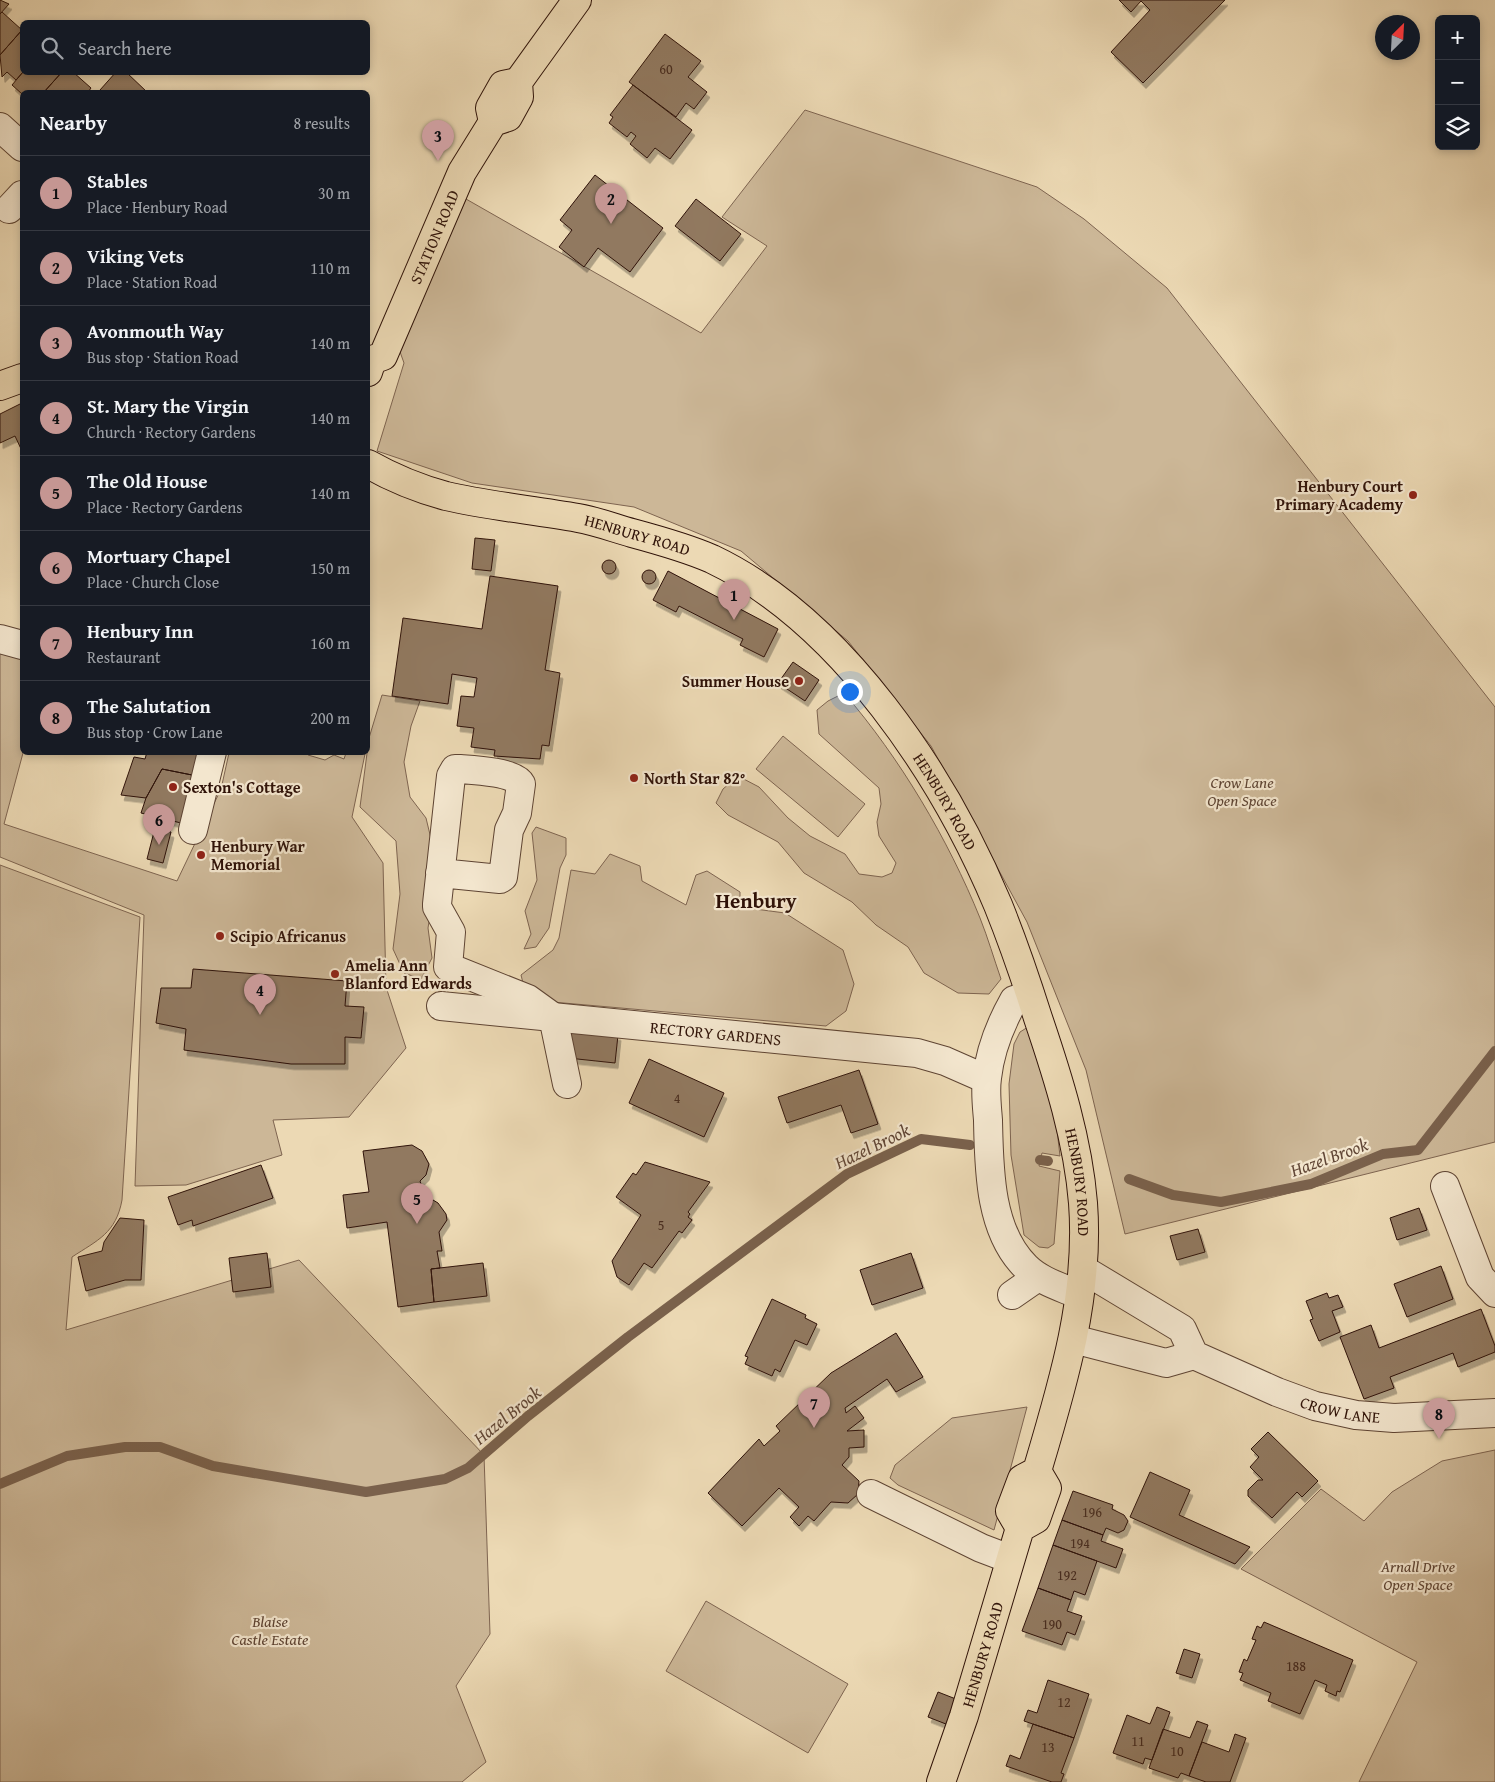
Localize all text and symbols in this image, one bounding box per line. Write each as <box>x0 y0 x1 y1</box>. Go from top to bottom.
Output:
north arrow <box>1375 15 1420 60</box>
map controls <box>1435 15 1480 150</box>
button: + <box>1435 15 1480 60</box>
search box <box>20 20 370 75</box>
icon: search <box>38 34 66 62</box>
text: Search here <box>78 34 172 62</box>
house number: 60 <box>659 59 673 79</box>
button: − <box>1435 60 1480 105</box>
button: layers <box>1435 105 1480 150</box>
text: Nearby <box>40 107 107 138</box>
text: 8 results <box>293 111 350 135</box>
pin: 3 <box>422 120 454 161</box>
text: Stables <box>87 167 148 195</box>
text: 1 <box>52 181 60 205</box>
text: 30 m <box>318 181 350 205</box>
pin: 2 <box>595 183 627 224</box>
street label: STATION ROAD <box>403 186 465 288</box>
text: Place · Henbury Road <box>87 195 228 219</box>
text: Viking Vets <box>87 242 184 270</box>
text: 2 <box>52 256 60 280</box>
text: 110 m <box>310 256 350 280</box>
text: Place · Station Road <box>87 270 217 294</box>
text: Avonmouth Way <box>87 317 224 345</box>
text: 3 <box>52 331 60 355</box>
text: 140 m <box>310 331 350 355</box>
text: Bus stop · Station Road <box>87 345 238 369</box>
text: St. Mary the Virgin <box>87 392 249 420</box>
text: 4 <box>52 406 60 430</box>
text: 140 m <box>310 406 350 430</box>
text: Church · Rectory Gardens <box>87 420 256 444</box>
text: The Old House <box>87 467 208 495</box>
place label: Henbury Court Primary Academy <box>1276 474 1404 516</box>
text: 5 <box>52 481 60 505</box>
text: 140 m <box>310 481 350 505</box>
marker: Henbury Court Primary Academy <box>1407 489 1419 501</box>
text: Place · Rectory Gardens <box>87 495 242 519</box>
street label: HENBURY ROAD <box>582 508 694 562</box>
text: Mortuary Chapel <box>87 542 230 570</box>
text: 6 <box>52 556 60 580</box>
text: 150 m <box>310 556 350 580</box>
text: Place · Church Close <box>87 570 219 594</box>
pin: 1 <box>718 579 750 620</box>
text: Henbury Inn <box>87 617 194 645</box>
text: 7 <box>52 631 60 655</box>
text: 160 m <box>310 631 350 655</box>
text: Restaurant <box>87 645 161 669</box>
place label: Summer House <box>682 669 789 693</box>
marker: Summer House <box>793 675 805 687</box>
your location <box>837 679 863 705</box>
text: The Salutation <box>87 692 211 720</box>
text: 8 <box>52 706 60 730</box>
text: 200 m <box>310 706 350 730</box>
text: Bus stop · Crow Lane <box>87 720 223 744</box>
street label: HENBURY ROAD <box>907 748 983 854</box>
place label: North Star 82° <box>644 766 745 790</box>
park label: Crow Lane Open Space <box>1207 770 1277 812</box>
marker: North Star 82° <box>628 772 640 784</box>
place label: Sexton's Cottage <box>183 775 301 799</box>
marker: Sexton's Cottage <box>167 781 179 793</box>
pin: 6 <box>143 804 175 845</box>
place label: Henbury War Memorial <box>211 834 306 876</box>
marker: Henbury War Memorial <box>195 849 207 861</box>
district label: Henbury <box>715 885 797 916</box>
place label: Scipio Africanus <box>230 924 346 948</box>
marker: Scipio Africanus <box>214 930 226 942</box>
place label: Amelia Ann Blanford Edwards <box>345 953 472 995</box>
marker: Amelia Ann Blanford Edwards <box>329 968 341 980</box>
pin: 4 <box>244 974 276 1015</box>
street label: RECTORY GARDENS <box>649 1015 782 1052</box>
house number: 4 <box>674 1088 681 1108</box>
water label: Hazel Brook <box>829 1116 915 1176</box>
street label: HENBURY ROAD <box>1059 1126 1096 1237</box>
water label: Hazel Brook <box>1285 1130 1372 1184</box>
pin: 5 <box>401 1183 433 1224</box>
house number: 5 <box>658 1215 664 1235</box>
water label: Hazel Brook <box>466 1379 547 1452</box>
pin: 7 <box>798 1387 830 1428</box>
street label: CROW LANE <box>1297 1390 1381 1429</box>
pin: 8 <box>1423 1398 1455 1439</box>
house number: 196 <box>1082 1502 1102 1522</box>
house number: 194 <box>1070 1533 1090 1553</box>
park label: Arnall Drive Open Space <box>1380 1554 1456 1596</box>
house number: 192 <box>1057 1565 1077 1585</box>
street label: HENBURY ROAD <box>955 1599 1009 1710</box>
park label: Blaise Castle Estate <box>232 1609 309 1651</box>
house number: 190 <box>1042 1614 1062 1634</box>
house number: 188 <box>1286 1656 1306 1676</box>
house number: 12 <box>1057 1692 1071 1712</box>
house number: 11 <box>1131 1731 1145 1751</box>
house number: 13 <box>1041 1737 1055 1757</box>
house number: 10 <box>1170 1741 1184 1761</box>

